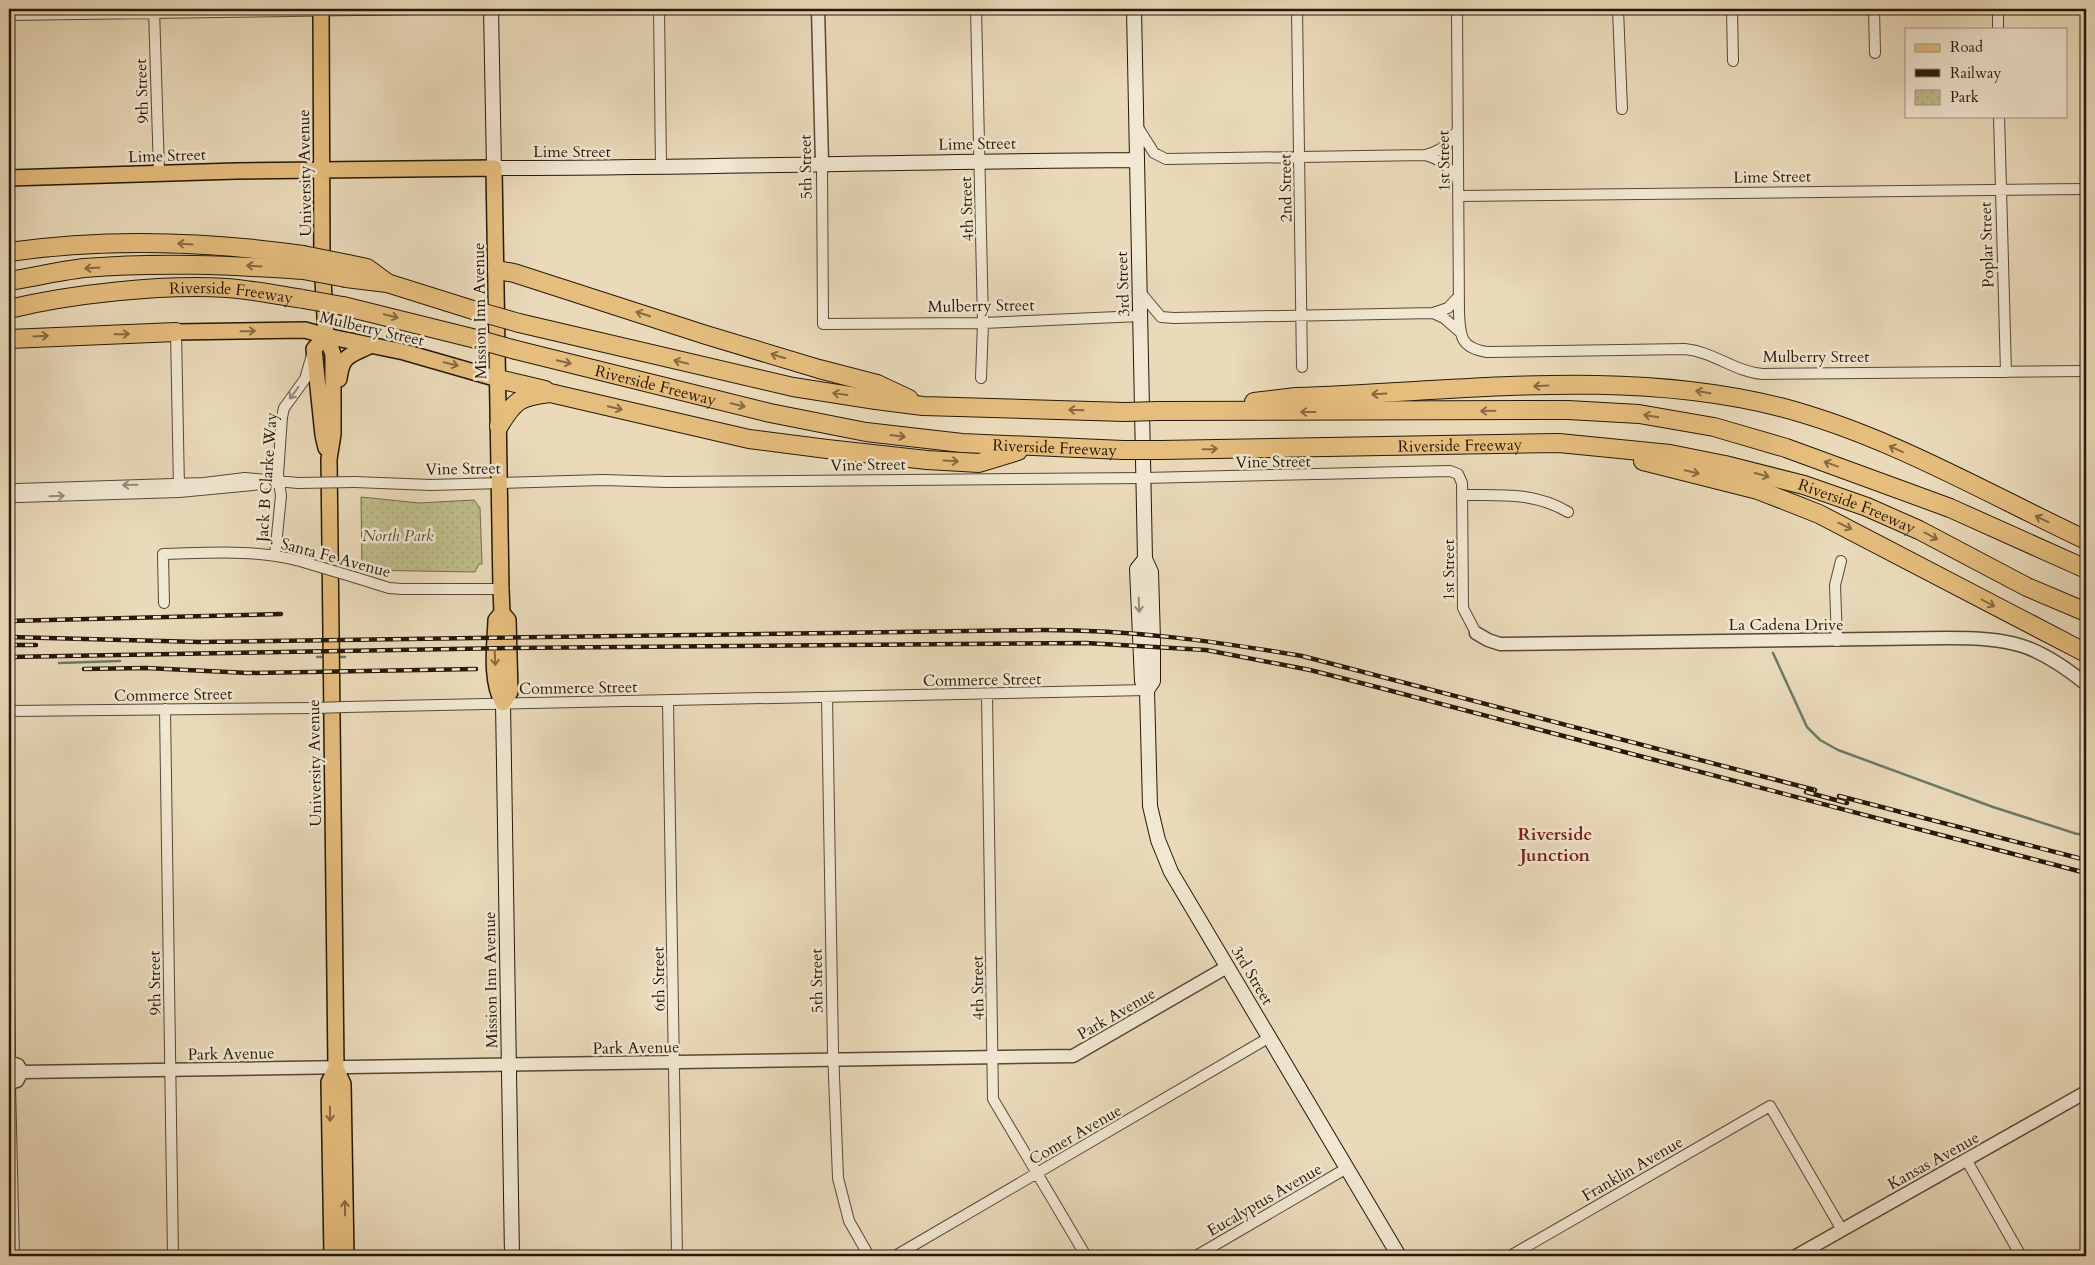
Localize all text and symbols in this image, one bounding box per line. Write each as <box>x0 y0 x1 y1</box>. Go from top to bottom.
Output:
legend <box>1905 28 2068 118</box>
text: Road <box>1950 37 1983 57</box>
street label: 9th Street <box>130 58 154 124</box>
text: Railway <box>1950 63 2001 83</box>
text: Park <box>1950 87 1979 107</box>
street label: University Avenue <box>293 109 317 237</box>
street label: 1st Street <box>1432 130 1456 192</box>
street label: Lime Street <box>938 132 1016 156</box>
street label: 5th Street <box>794 134 818 200</box>
street label: Lime Street <box>533 141 611 163</box>
street label: Lime Street <box>128 144 206 168</box>
street label: 2nd Street <box>1274 153 1298 222</box>
street label: Lime Street <box>1733 165 1811 189</box>
street label: 4th Street <box>955 176 979 242</box>
street label: Poplar Street <box>1975 201 1999 288</box>
one-way arrow <box>177 239 193 248</box>
street label: Mission Inn Avenue <box>468 242 492 379</box>
street label: 3rd Street <box>1111 251 1135 317</box>
one-way arrow <box>247 262 263 271</box>
one-way arrow <box>84 263 100 273</box>
street label: Riverside Freeway <box>169 277 295 309</box>
street label: Mulberry Street <box>927 294 1035 318</box>
street label: Mulberry Street <box>317 306 426 352</box>
one-way arrow <box>636 309 652 319</box>
one-way arrow <box>382 312 398 321</box>
one-way arrow <box>239 326 255 335</box>
one-way arrow <box>114 329 130 338</box>
one-way arrow <box>33 332 49 341</box>
street label: Mulberry Street <box>1763 346 1869 368</box>
one-way arrow <box>771 351 787 360</box>
one-way arrow <box>674 357 690 366</box>
one-way arrow <box>555 358 571 367</box>
one-way arrow <box>443 360 459 370</box>
street label: Riverside Freeway <box>592 360 719 411</box>
one-way arrow <box>1534 381 1550 390</box>
one-way arrow <box>289 386 300 399</box>
one-way arrow <box>1696 387 1712 397</box>
one-way arrow <box>833 389 849 399</box>
one-way arrow <box>1371 389 1387 398</box>
one-way arrow <box>730 401 746 410</box>
one-way arrow <box>606 404 622 413</box>
one-way arrow <box>1068 406 1084 415</box>
one-way arrow <box>1481 406 1497 416</box>
one-way arrow <box>1301 407 1317 417</box>
street label: Jack B Clarke Way <box>251 411 283 545</box>
one-way arrow <box>1643 411 1659 421</box>
one-way arrow <box>889 431 905 441</box>
street label: Riverside Freeway <box>992 434 1118 462</box>
street label: Riverside Freeway <box>1398 434 1523 458</box>
one-way arrow <box>1889 443 1904 453</box>
one-way arrow <box>1202 444 1218 454</box>
street label: Vine Street <box>1235 450 1311 474</box>
street label: Vine Street <box>830 453 906 477</box>
one-way arrow <box>942 456 959 466</box>
street label: Vine Street <box>425 457 501 481</box>
one-way arrow <box>1824 459 1839 468</box>
one-way arrow <box>1684 468 1700 477</box>
one-way arrow <box>1754 470 1770 480</box>
street label: Riverside Freeway <box>1795 474 1919 539</box>
one-way arrow <box>122 480 138 490</box>
one-way arrow <box>49 492 65 501</box>
one-way arrow <box>2035 514 2050 523</box>
one-way arrow <box>1837 522 1852 532</box>
park label: North Park <box>362 525 434 547</box>
one-way arrow <box>1923 532 1938 541</box>
street label: Santa Fe Avenue <box>278 533 393 583</box>
street label: 1st Street <box>1438 539 1460 601</box>
one-way arrow <box>1134 597 1143 613</box>
one-way arrow <box>1981 598 1995 608</box>
street label: La Cadena Drive <box>1729 614 1843 636</box>
one-way arrow <box>491 649 500 665</box>
street label: Commerce Street <box>923 668 1041 692</box>
street label: Commerce Street <box>519 676 637 700</box>
street label: Commerce Street <box>114 683 232 707</box>
street label: University Avenue <box>303 699 327 827</box>
district label: Riverside Junction <box>1517 822 1592 868</box>
street label: Mission Inn Avenue <box>479 911 503 1048</box>
street label: 3rd Street <box>1226 942 1278 1009</box>
street label: 6th Street <box>647 946 671 1012</box>
street label: 5th Street <box>805 948 829 1014</box>
street label: 9th Street <box>143 950 167 1016</box>
street label: 4th Street <box>966 955 990 1021</box>
street label: Park Avenue <box>1073 983 1160 1045</box>
street label: Park Avenue <box>592 1036 680 1060</box>
street label: Park Avenue <box>187 1042 275 1066</box>
street label: Comer Avenue <box>1025 1099 1126 1170</box>
one-way arrow <box>325 1106 334 1122</box>
street label: Kansas Avenue <box>1884 1127 1983 1195</box>
street label: Franklin Avenue <box>1578 1131 1687 1207</box>
street label: Eucalyptus Avenue <box>1203 1158 1326 1242</box>
one-way arrow <box>340 1200 350 1216</box>

